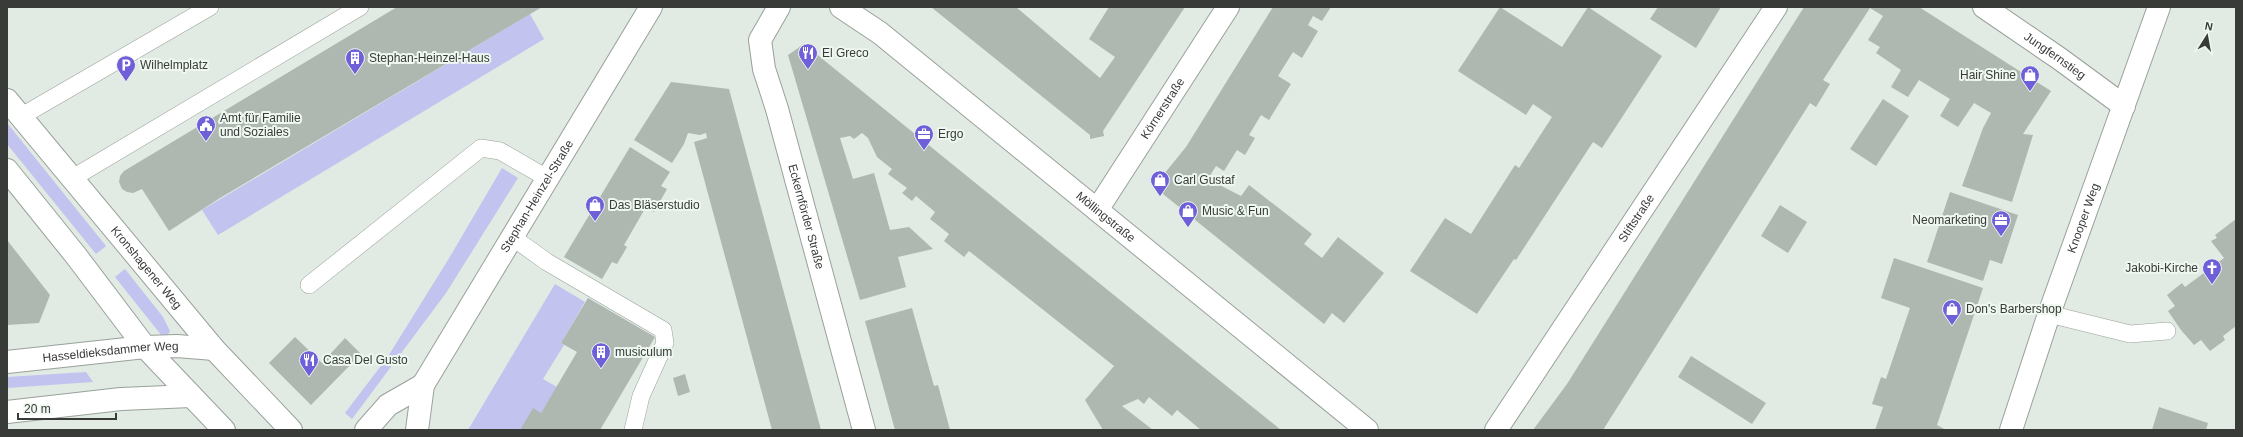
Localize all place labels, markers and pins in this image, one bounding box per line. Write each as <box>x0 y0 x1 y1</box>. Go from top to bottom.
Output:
restaurant icon: El Greco <box>797 42 819 70</box>
place label: El Greco <box>822 46 869 60</box>
building icon: Stephan-Heinzel-Haus <box>344 47 366 75</box>
place label: Stephan-Heinzel-Haus <box>369 51 490 65</box>
parking icon: Wilhelmplatz <box>115 54 137 82</box>
place label: Wilhelmplatz <box>140 58 208 72</box>
shop icon: Hair Shine <box>2019 64 2041 92</box>
place label: Hair Shine <box>1960 68 2016 82</box>
place label: Amt für Familie und Soziales <box>220 111 301 139</box>
public building icon: Amt für Familie und Soziales <box>195 114 217 142</box>
office icon: Ergo <box>913 123 935 151</box>
place label: Ergo <box>938 127 964 141</box>
shop icon: Carl Gustaf <box>1149 169 1171 197</box>
place label: Carl Gustaf <box>1174 173 1235 187</box>
shop icon: Das Bläserstudio <box>584 194 606 222</box>
place label: Das Bläserstudio <box>609 198 700 212</box>
shop icon: Music & Fun <box>1177 200 1199 228</box>
place label: Music & Fun <box>1202 204 1269 218</box>
office icon: Neomarketing <box>1990 209 2012 237</box>
place label: Neomarketing <box>1912 213 1987 227</box>
church icon: Jakobi-Kirche <box>2201 257 2223 285</box>
place label: Jakobi-Kirche <box>2125 261 2198 275</box>
shop icon: Don's Barbershop <box>1941 298 1963 326</box>
place label: Don's Barbershop <box>1966 302 2062 316</box>
building icon: musiculum <box>590 341 612 369</box>
place label: musiculum <box>615 345 672 359</box>
restaurant icon: Casa Del Gusto <box>298 349 320 377</box>
place label: Casa Del Gusto <box>323 353 408 367</box>

